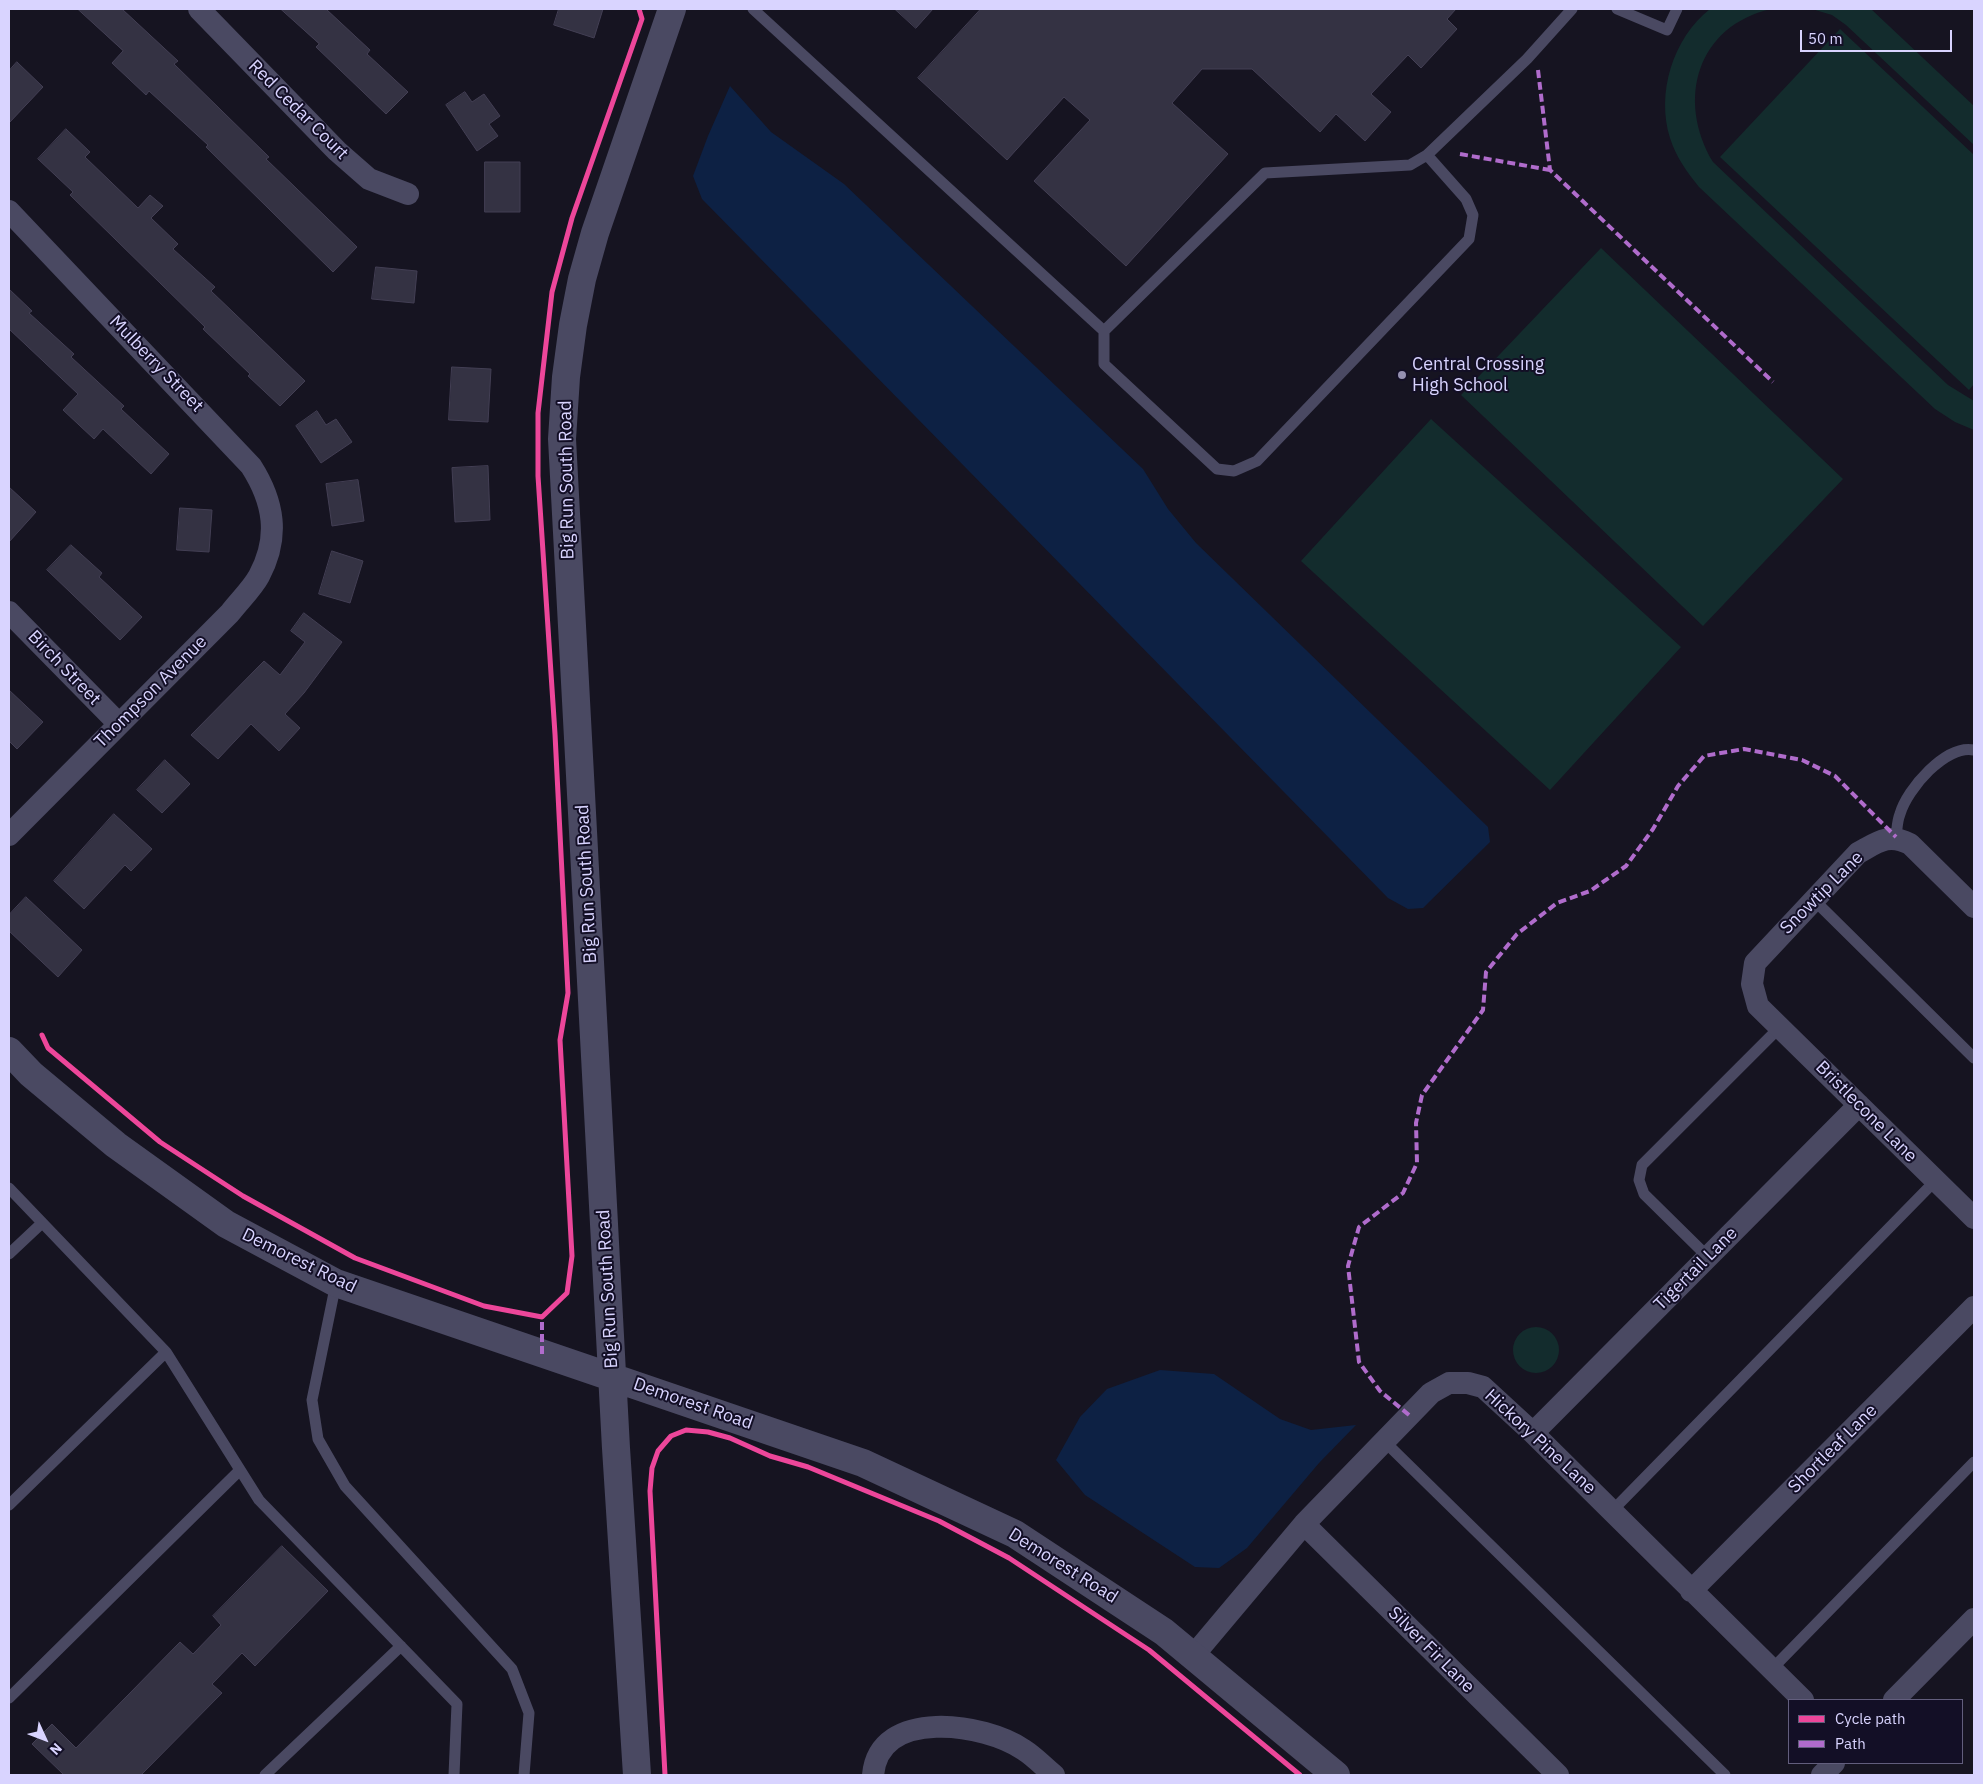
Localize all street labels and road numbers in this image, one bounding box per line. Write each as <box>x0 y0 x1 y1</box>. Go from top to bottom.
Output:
street label: Red Cedar Court <box>244 56 352 164</box>
street label: Mulberry Street <box>104 311 208 417</box>
street label: Big Run South Road <box>555 400 579 560</box>
street label: Birch Street <box>23 626 105 710</box>
street label: Thompson Avenue <box>90 631 212 753</box>
street label: Big Run South Road <box>572 804 602 964</box>
street label: Snowtip Lane <box>1776 847 1868 939</box>
street label: Bristlecone Lane <box>1811 1057 1921 1167</box>
street label: Big Run South Road <box>593 1209 623 1369</box>
street label: Tigertail Lane <box>1650 1223 1742 1315</box>
street label: Demorest Road <box>238 1224 360 1298</box>
street label: Demorest Road <box>631 1373 755 1435</box>
street label: Hickory Pine Lane <box>1480 1385 1600 1499</box>
street label: Shortleaf Lane <box>1784 1400 1882 1498</box>
street label: Demorest Road <box>1004 1524 1122 1608</box>
street label: Silver Fir Lane <box>1383 1602 1479 1698</box>

